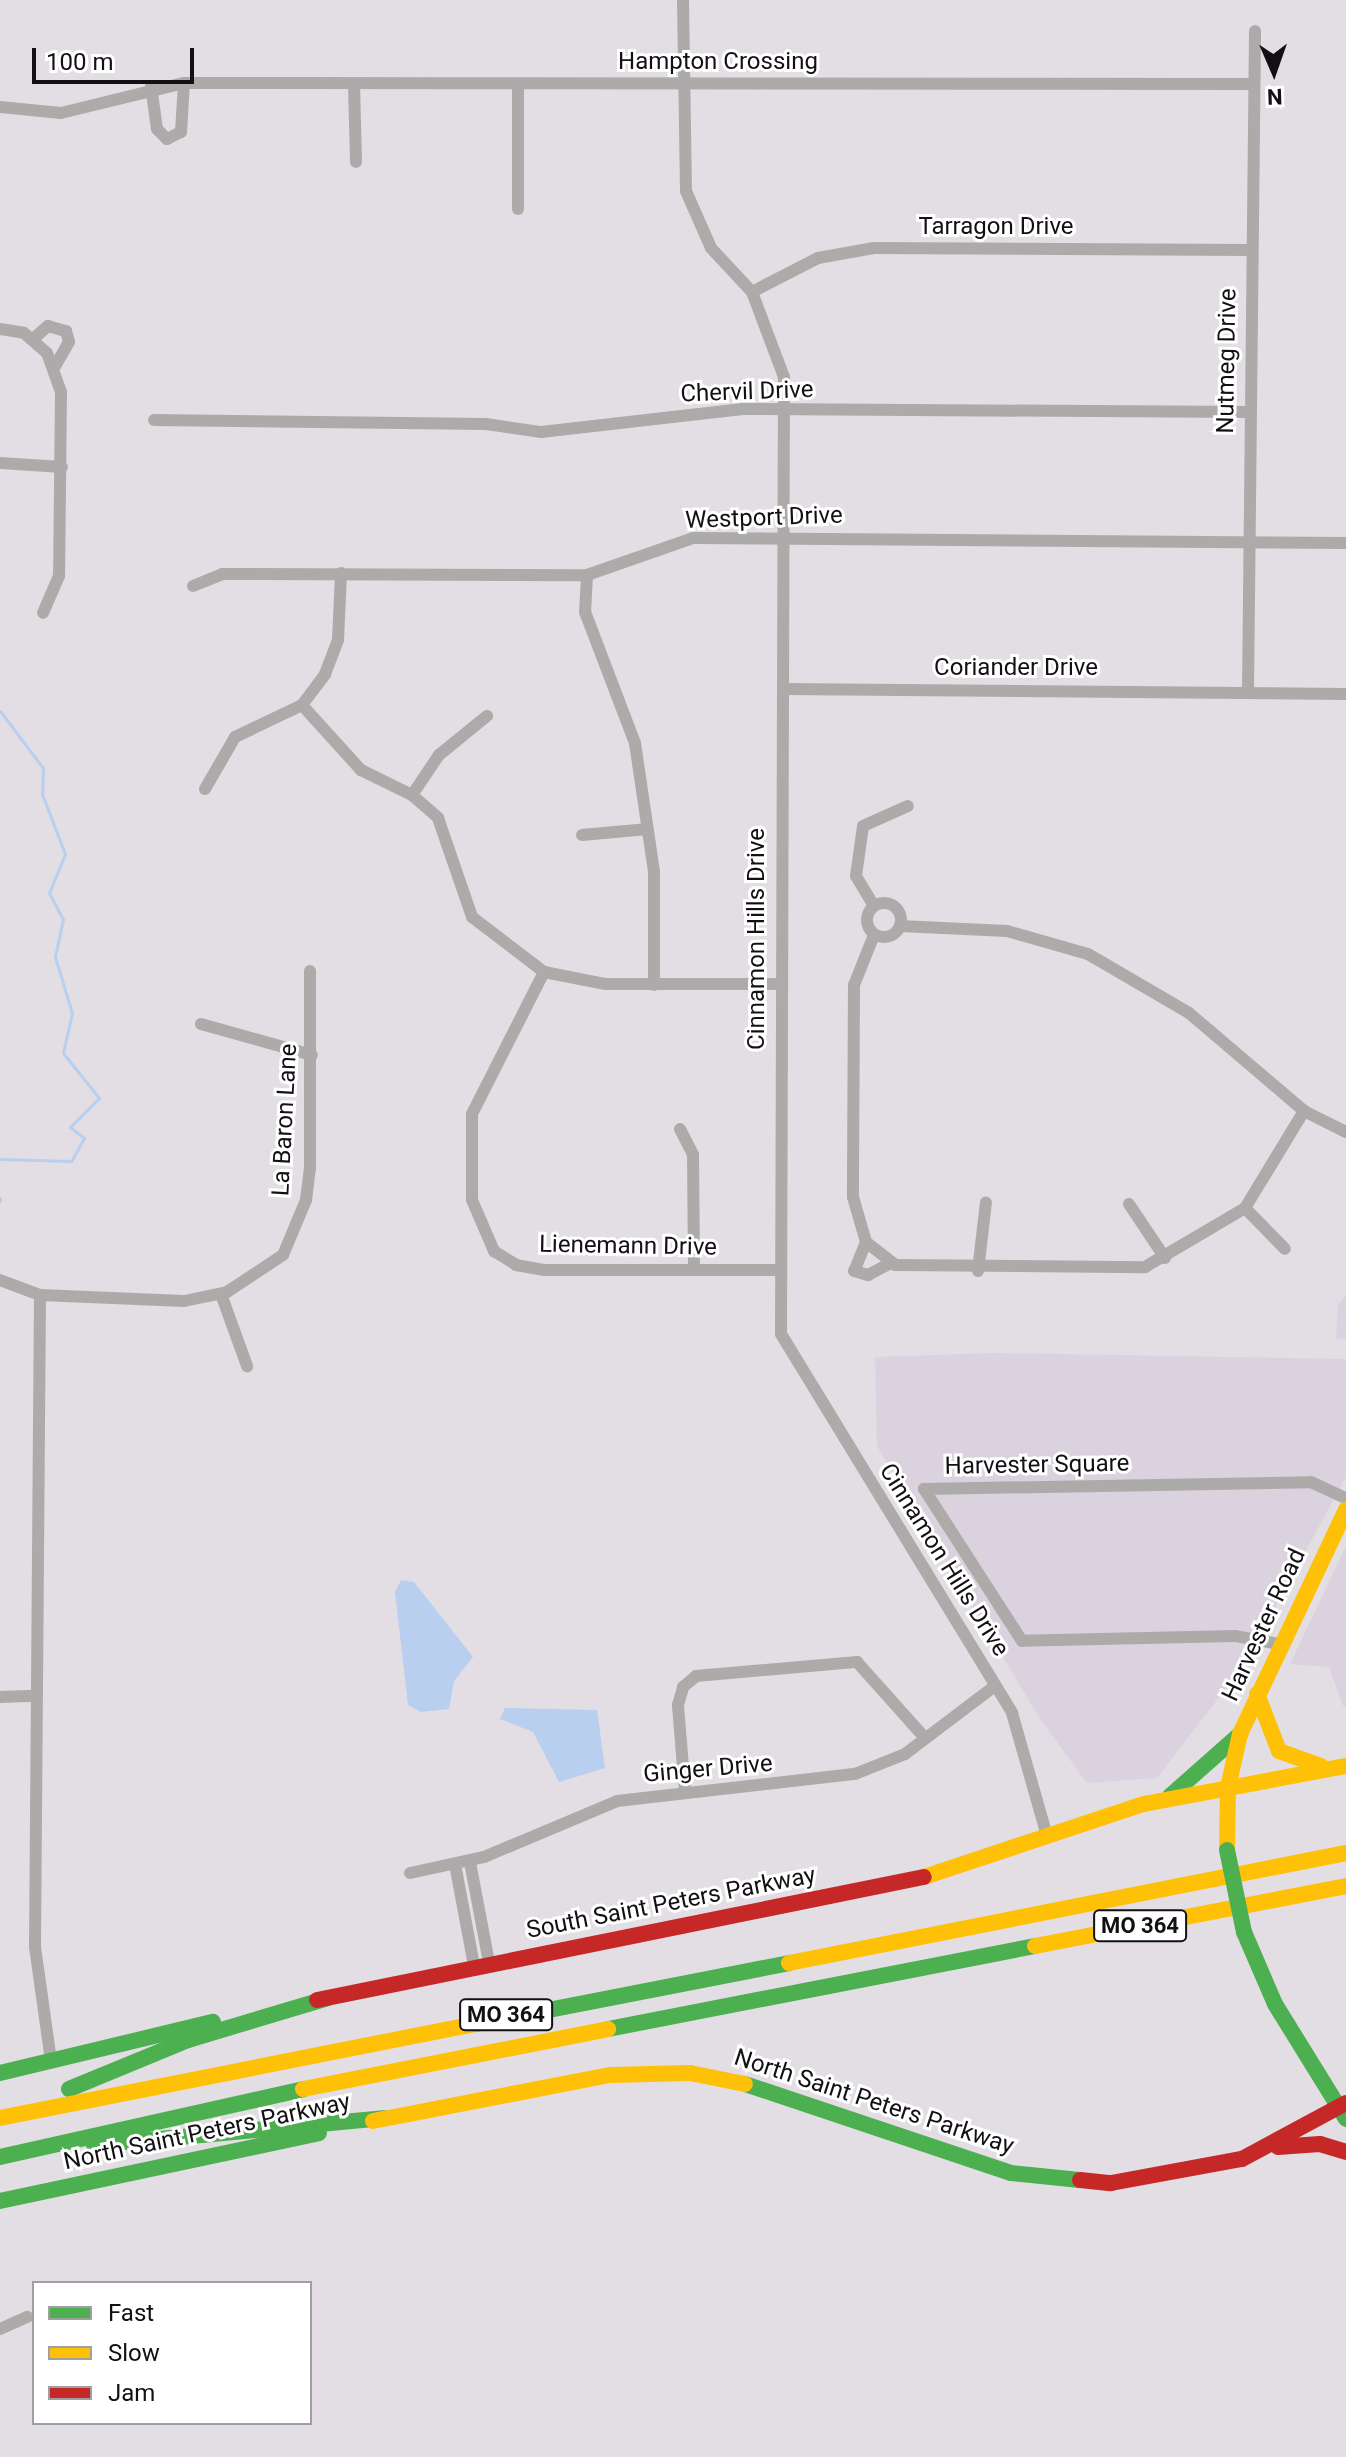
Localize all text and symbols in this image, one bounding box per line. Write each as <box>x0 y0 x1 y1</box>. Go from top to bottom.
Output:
scale bar <box>36 32 198 82</box>
north arrow <box>1234 32 1314 112</box>
text: 100 m <box>46 48 113 76</box>
street label: Hampton Crossing <box>618 48 818 76</box>
text: N <box>1267 84 1283 109</box>
street label: Tarragon Drive <box>918 213 1074 241</box>
street label: Nutmeg Drive <box>1211 288 1243 434</box>
street label: Chervil Drive <box>680 375 814 409</box>
street label: Westport Drive <box>685 501 843 535</box>
street label: Coriander Drive <box>934 654 1098 682</box>
street label: Cinnamon Hills Drive <box>743 828 771 1050</box>
street label: La Baron Lane <box>267 1043 303 1197</box>
street label: Lienemann Drive <box>539 1230 717 1262</box>
street label: Harvester Square <box>944 1449 1130 1481</box>
street label: Cinnamon Hills Drive <box>873 1458 1015 1662</box>
street label: Harvester Road <box>1216 1544 1312 1706</box>
street label: Ginger Drive <box>642 1749 774 1789</box>
street label: South Saint Peters Parkway <box>524 1861 818 1945</box>
road number: MO 364 <box>1092 1908 1188 1944</box>
road number: MO 364 <box>458 1997 554 2033</box>
street label: North Saint Peters Parkway <box>731 2043 1017 2161</box>
street label: North Saint Peters Parkway <box>61 2088 353 2176</box>
legend <box>32 2281 312 2425</box>
text: Fast <box>108 2299 154 2327</box>
text: Slow <box>108 2339 160 2367</box>
text: Jam <box>108 2379 155 2407</box>

